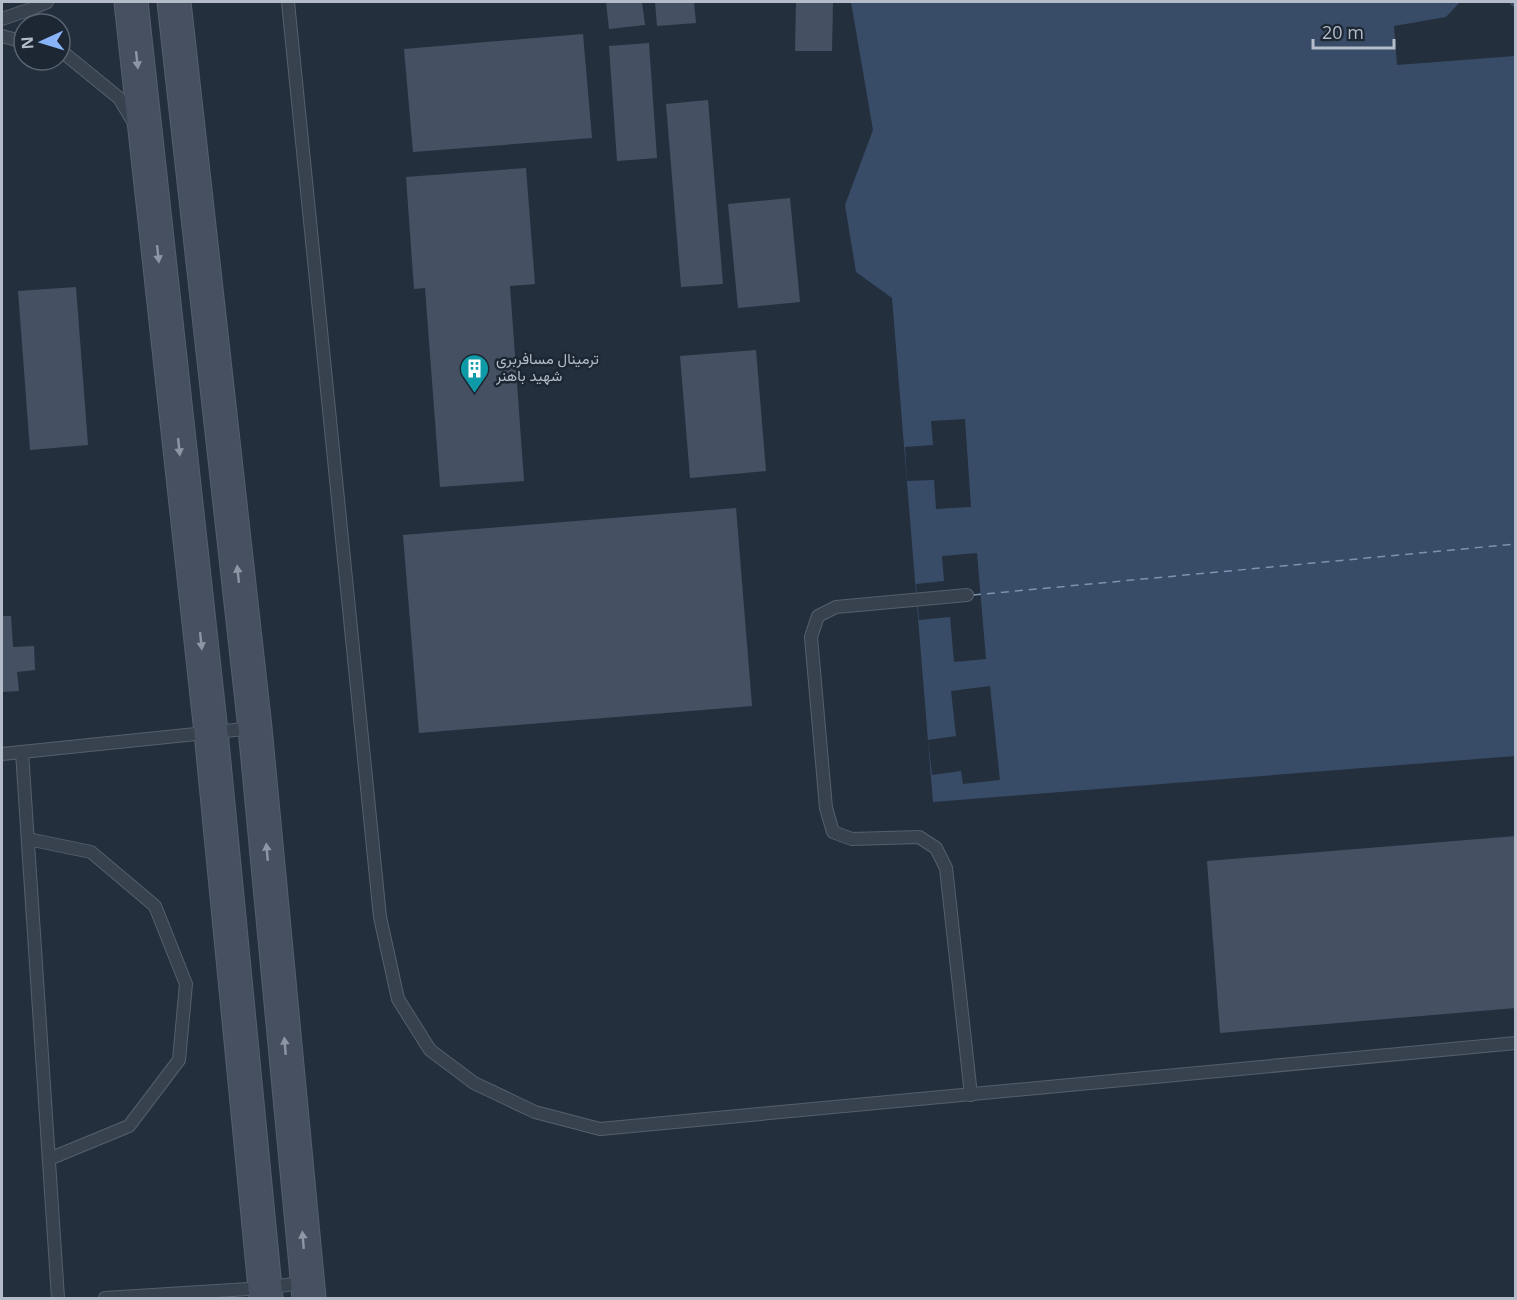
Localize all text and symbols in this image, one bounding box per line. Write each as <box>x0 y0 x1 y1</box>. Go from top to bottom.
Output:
north arrow <box>12 12 72 72</box>
scale bar <box>1313 12 1394 50</box>
text: 20 m <box>1322 20 1364 44</box>
text: N <box>16 36 38 50</box>
one-way arrow <box>132 50 142 69</box>
one-way arrow <box>153 244 163 263</box>
place label: ترمینال مسافربری شهید باهنر <box>495 348 599 385</box>
building icon: ترمینال مسافربری شهید باهنر <box>459 352 491 394</box>
one-way arrow <box>175 438 184 457</box>
one-way arrow <box>233 565 243 584</box>
one-way arrow <box>196 632 206 651</box>
one-way arrow <box>262 842 272 861</box>
one-way arrow <box>280 1037 290 1056</box>
one-way arrow <box>298 1231 308 1250</box>

